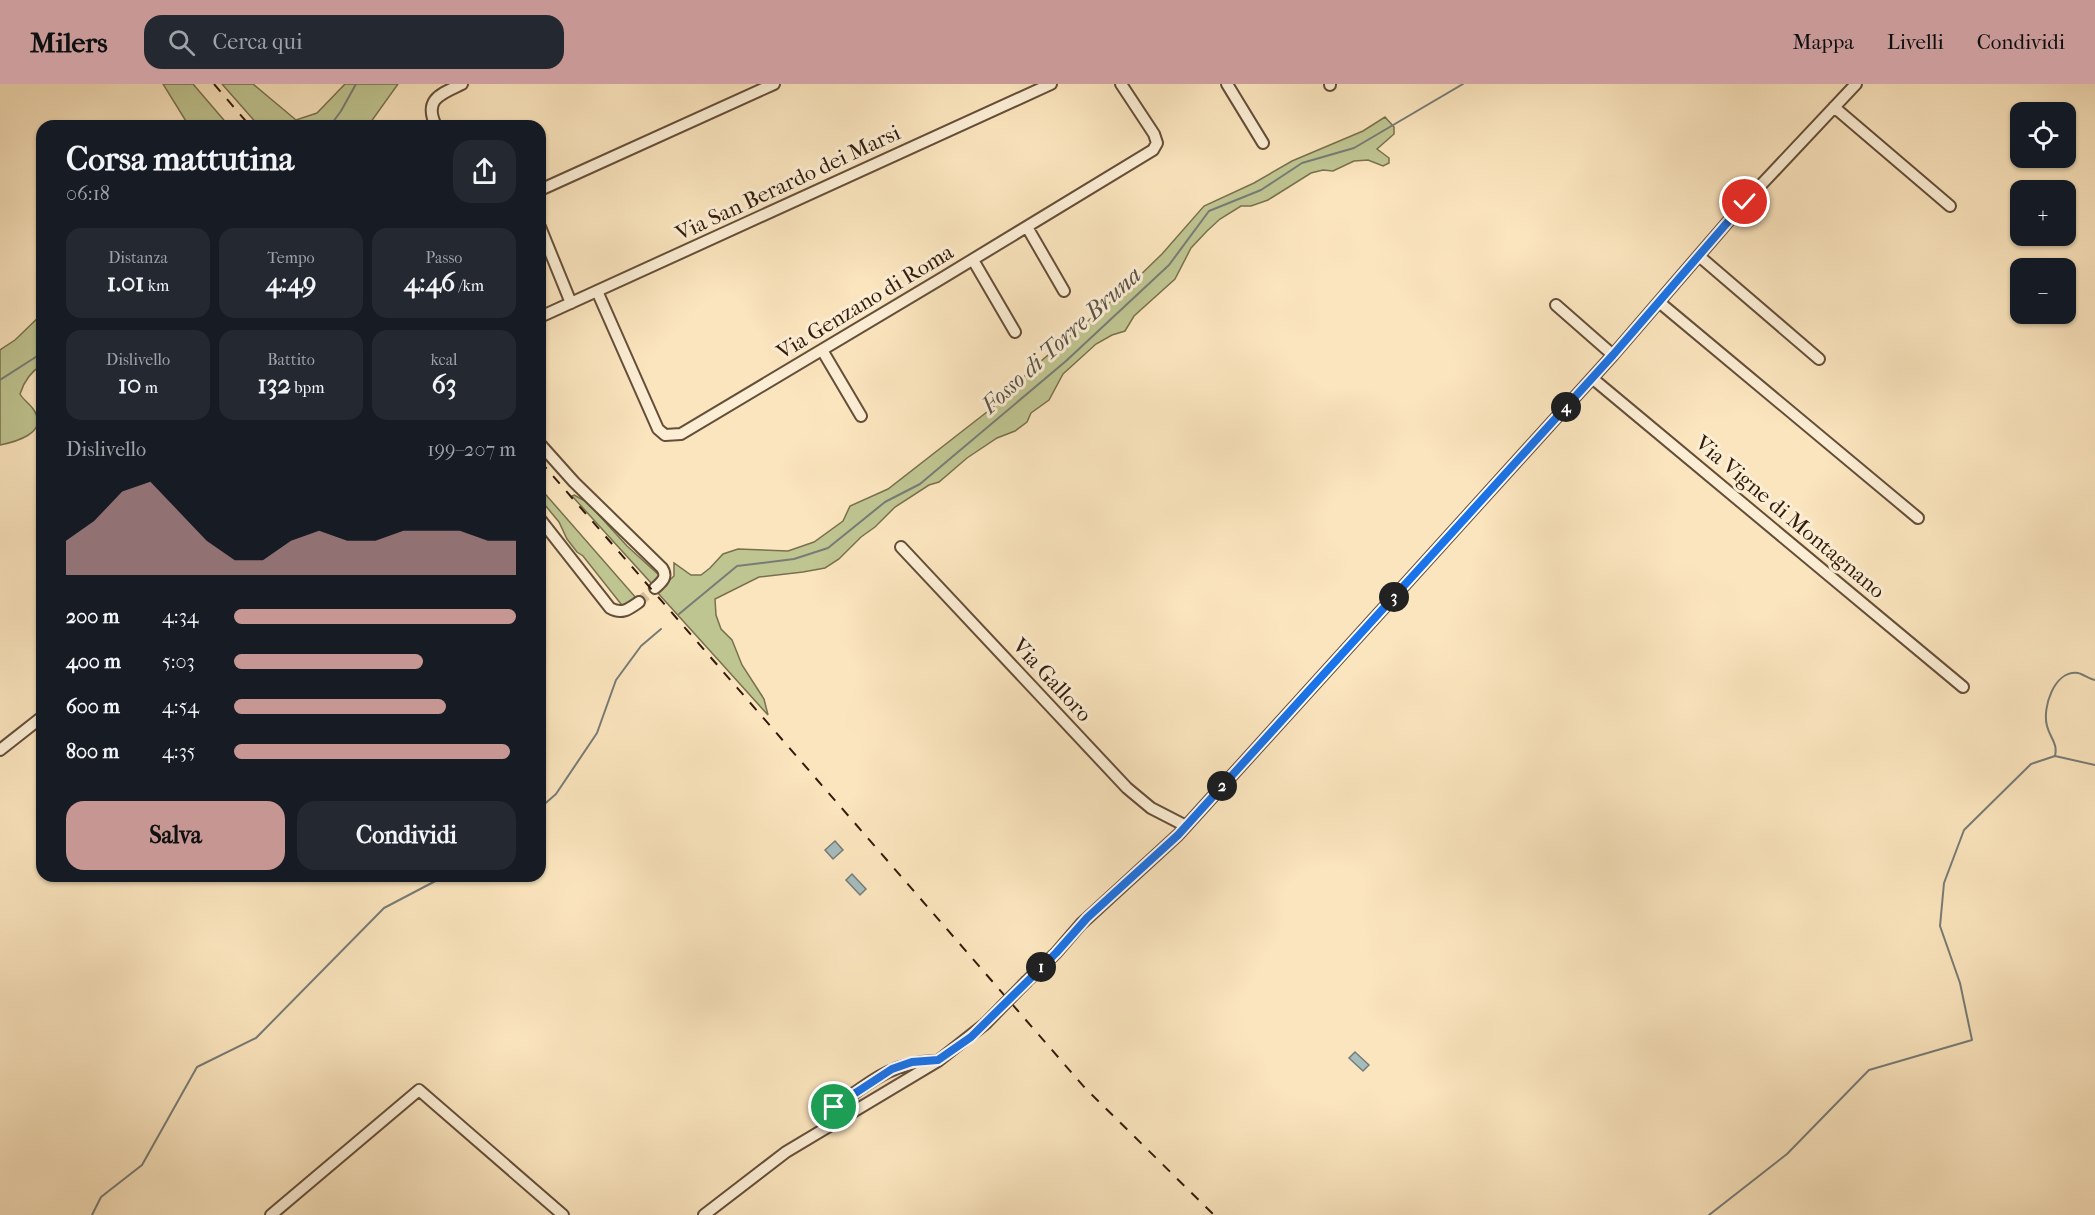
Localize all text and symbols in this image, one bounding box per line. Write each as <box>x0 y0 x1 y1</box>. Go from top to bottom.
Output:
search box <box>144 15 564 69</box>
text: Milers <box>30 26 108 59</box>
icon: search <box>165 26 198 59</box>
text: Cerca qui <box>213 29 302 55</box>
text: Mappa <box>1793 30 1854 54</box>
text: Livelli <box>1887 30 1944 54</box>
text: Condividi <box>1977 30 2065 54</box>
map controls <box>2010 102 2076 324</box>
button: locate <box>2010 102 2076 168</box>
street label: Via San Berardo dei Marsi <box>671 119 905 247</box>
text: Corsa mattutina <box>66 140 294 179</box>
button: share <box>453 140 516 203</box>
pin <box>1719 176 1770 227</box>
button: + <box>2010 180 2076 246</box>
text: 06:18 <box>66 182 110 205</box>
icon: check <box>1728 185 1761 218</box>
street label: Via Genzano di Roma <box>771 238 959 366</box>
text: Distanza <box>108 248 168 267</box>
text: Tempo <box>267 248 315 267</box>
text: Passo <box>426 248 462 267</box>
button: − <box>2010 258 2076 324</box>
water label: Fosso di Torre Bruna <box>974 261 1147 420</box>
text: 1.01 <box>107 267 144 298</box>
text: 4:49 <box>266 267 316 298</box>
text: 4:46 <box>404 267 455 298</box>
text: km <box>144 276 169 295</box>
text: /km <box>455 276 484 295</box>
text: Dislivello <box>106 350 170 369</box>
text: Battito <box>267 350 315 369</box>
text: kcal <box>431 350 457 369</box>
text: 10 <box>118 369 141 400</box>
text: 132 <box>257 369 291 400</box>
text: 63 <box>432 369 456 400</box>
text: m <box>141 378 158 397</box>
text: bpm <box>291 378 325 397</box>
pin: 4 <box>1551 392 1581 422</box>
text: 4 <box>1561 397 1571 416</box>
street label: Via Vigne di Montagnano <box>1689 429 1890 604</box>
text: Dislivello <box>66 438 146 461</box>
text: 199–207 m <box>427 438 516 461</box>
pin: 3 <box>1379 582 1409 612</box>
text: 3 <box>1391 587 1397 606</box>
text: 200 m <box>66 605 119 628</box>
text: 4:34 <box>162 605 199 628</box>
street label: Via Galloro <box>1006 632 1097 727</box>
text: 400 m <box>66 650 121 673</box>
text: 5:03 <box>162 650 195 673</box>
text: 600 m <box>66 695 120 718</box>
text: 4:54 <box>162 695 199 718</box>
text: 800 m <box>66 740 119 763</box>
text: 4:35 <box>162 740 196 763</box>
pin: 2 <box>1207 771 1237 801</box>
text: 2 <box>1218 776 1226 795</box>
button: Salva <box>66 801 285 870</box>
button: Condividi <box>297 801 516 870</box>
pin: 1 <box>1026 952 1056 982</box>
text: 1 <box>1038 957 1044 976</box>
pin <box>808 1081 859 1132</box>
icon: arrive <box>817 1090 850 1123</box>

